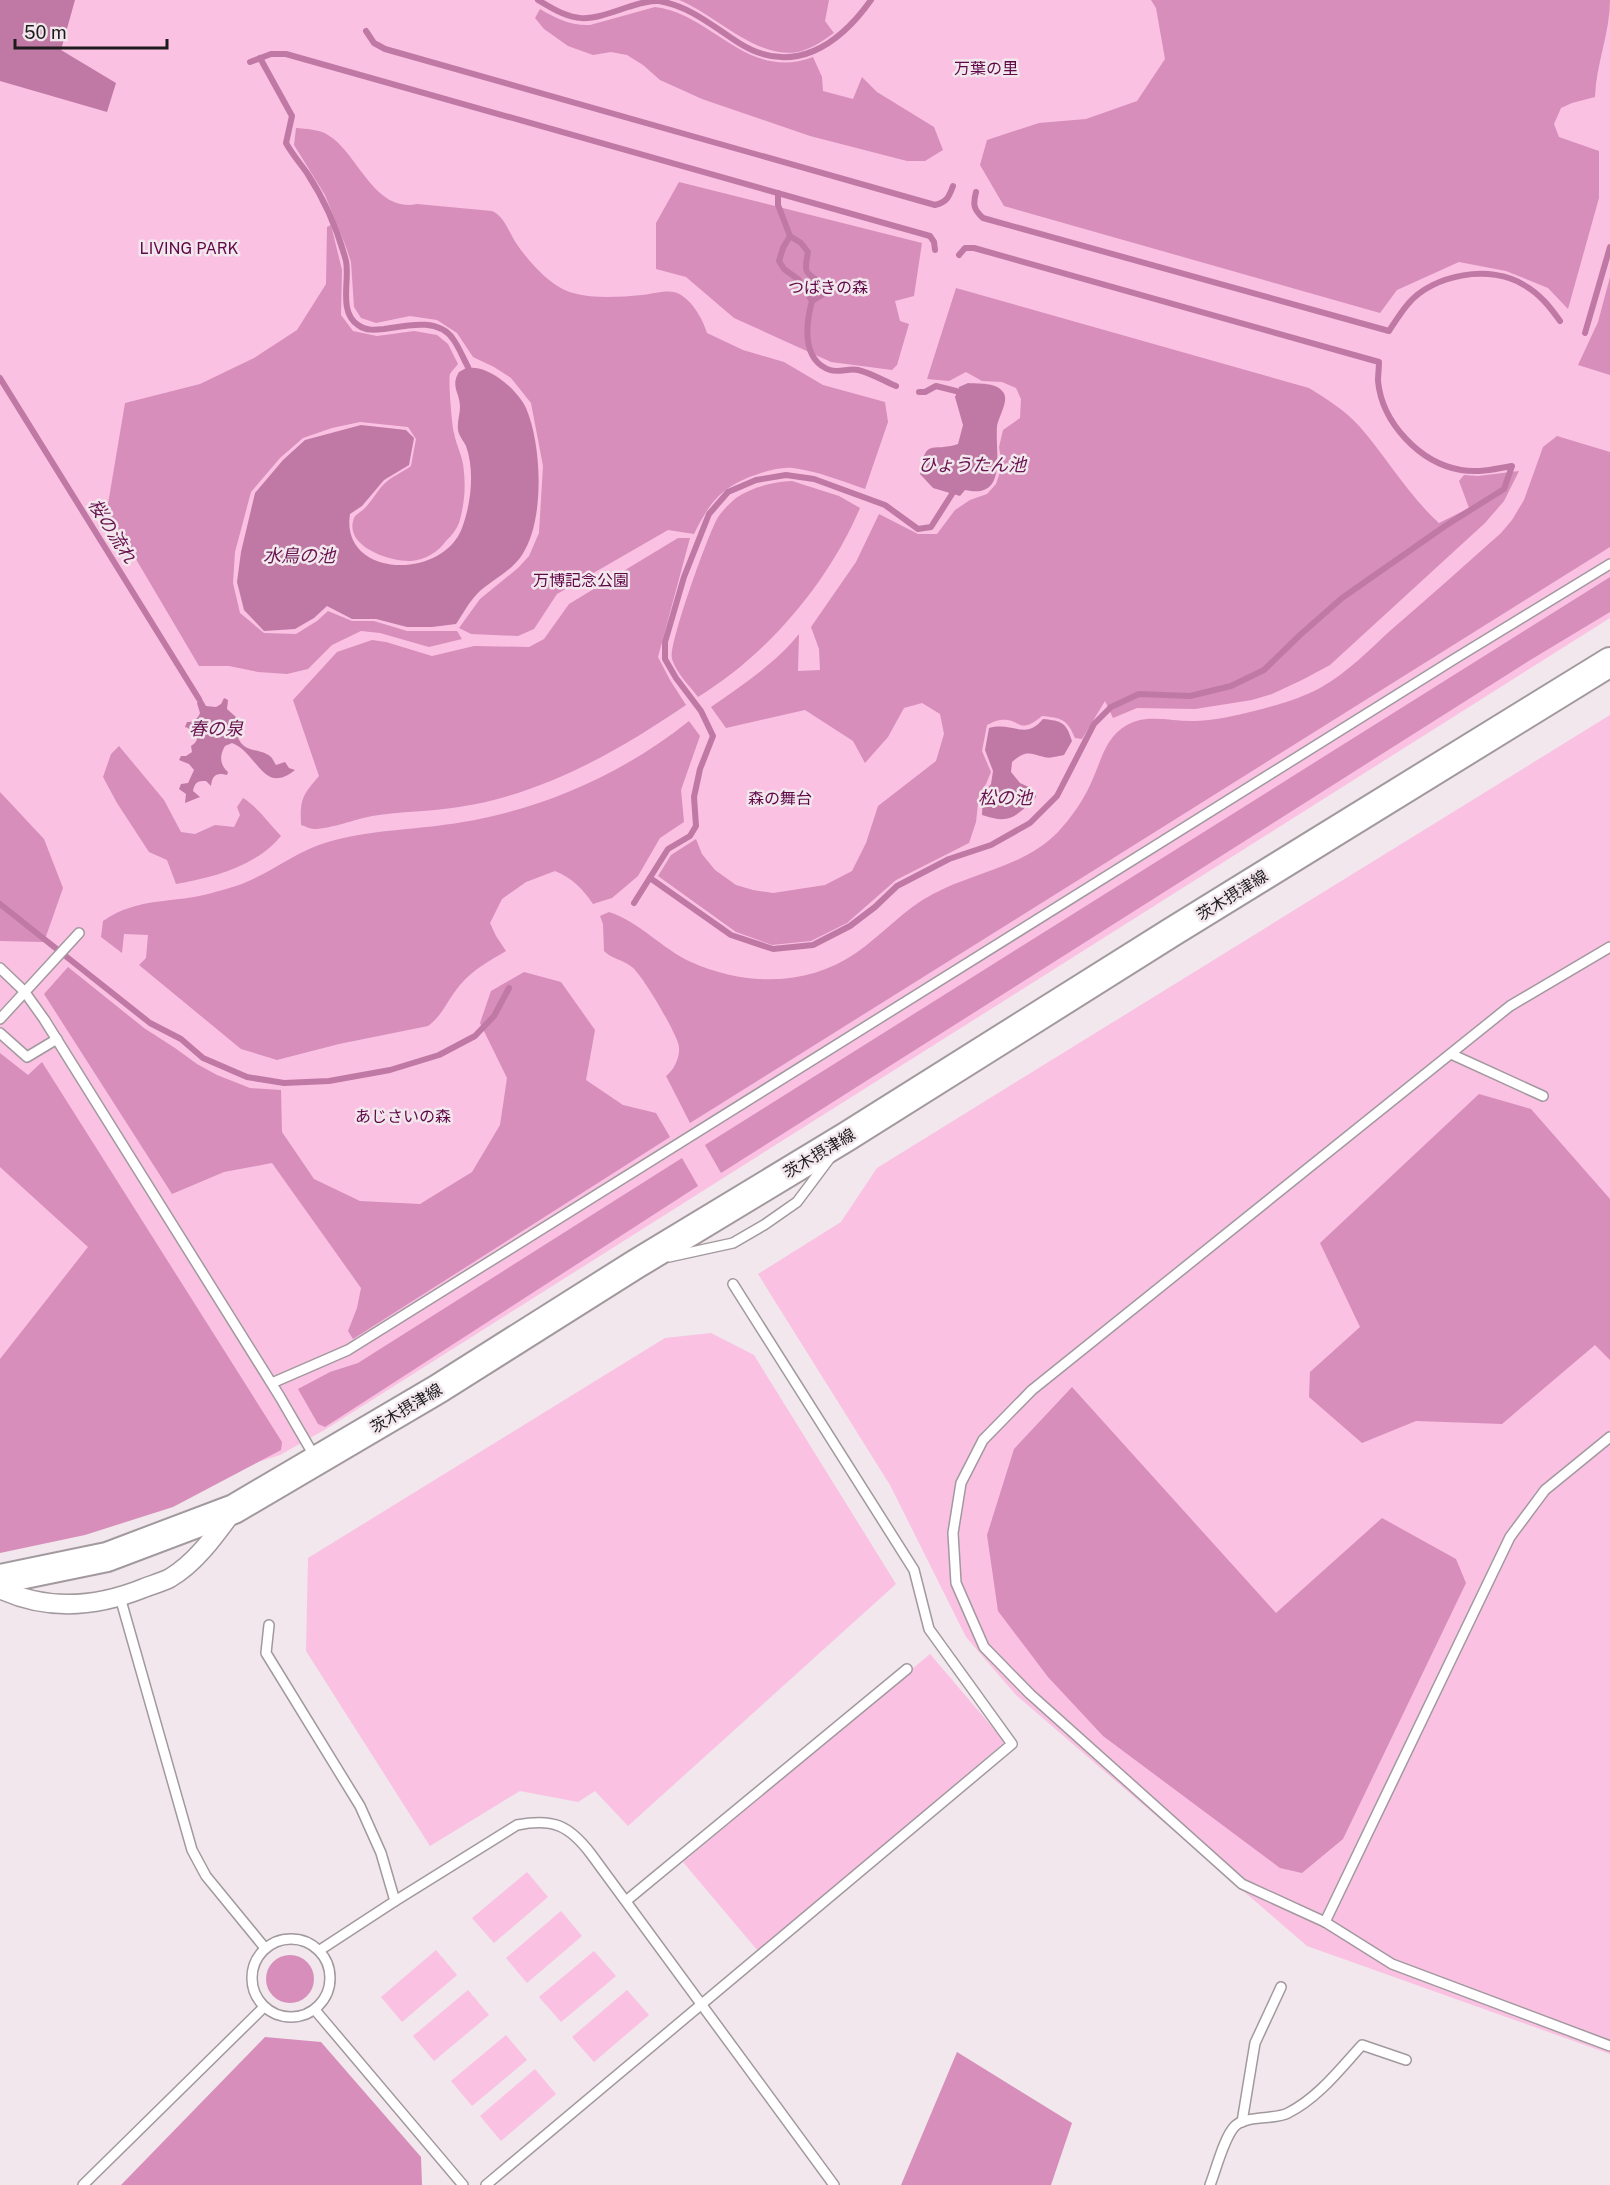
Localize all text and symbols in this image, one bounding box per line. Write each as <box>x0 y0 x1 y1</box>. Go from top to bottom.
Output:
scale bar <box>15 12 166 50</box>
text: 50 m <box>24 22 67 43</box>
park label: 万葉の里 <box>954 59 1018 78</box>
park label: LIVING PARK <box>139 239 239 258</box>
park label: つばきの森 <box>788 278 868 297</box>
water label: ひょうたん池 <box>918 454 1028 475</box>
water label: 桜の流れ <box>84 495 141 568</box>
water label: 水鳥の池 <box>263 545 337 566</box>
park label: 万博記念公園 <box>533 571 629 590</box>
water label: 春の泉 <box>189 718 244 739</box>
water label: 松の池 <box>978 787 1034 808</box>
park label: 森の舞台 <box>748 789 812 808</box>
street label: 茨木摂津線 <box>1193 866 1271 925</box>
park label: あじさいの森 <box>355 1107 451 1126</box>
street label: 茨木摂津線 <box>780 1125 858 1182</box>
street label: 茨木摂津線 <box>367 1380 445 1437</box>

